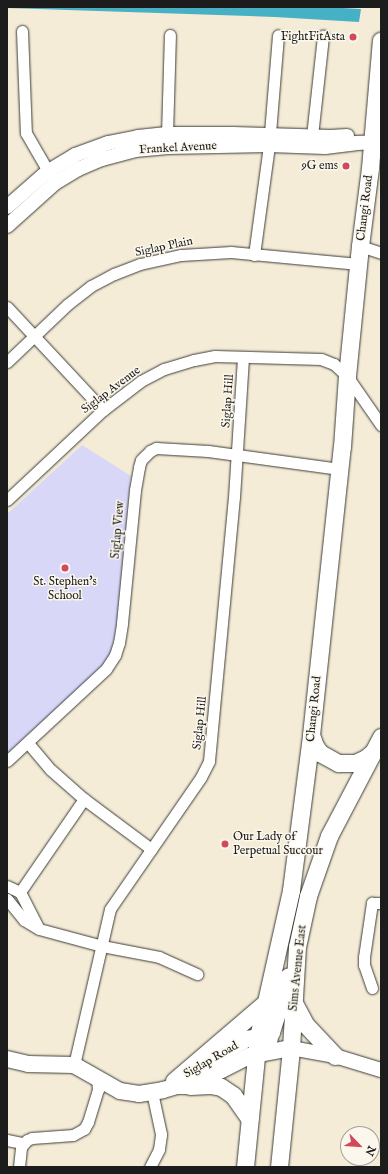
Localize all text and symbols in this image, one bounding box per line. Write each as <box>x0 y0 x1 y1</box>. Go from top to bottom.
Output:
place label: FightFitAsta <box>281 30 345 44</box>
marker: FightFitAsta <box>348 32 358 42</box>
street label: Frankel Avenue <box>139 139 217 157</box>
place label: 9G ems <box>302 159 338 173</box>
marker: 9G ems <box>341 161 351 171</box>
street label: Changi Road <box>354 174 376 242</box>
street label: Siglap Plain <box>134 234 194 260</box>
street label: Siglap Avenue <box>79 363 143 417</box>
street label: Siglap Hill <box>219 374 237 428</box>
street label: Siglap View <box>108 501 128 559</box>
marker: St. Stephen's School <box>60 563 70 573</box>
place label: St. Stephen's School <box>33 575 97 603</box>
street label: Changi Road <box>303 675 325 743</box>
street label: Siglap Hill <box>190 696 210 750</box>
place label: Our Lady of Perpetual Succour <box>233 830 323 858</box>
marker: Our Lady of Perpetual Succour <box>220 839 230 849</box>
street label: Sims Avenue East <box>286 924 310 1012</box>
street label: Siglap Road <box>181 1039 241 1081</box>
north arrow <box>340 1126 380 1166</box>
text: N <box>362 1143 378 1158</box>

